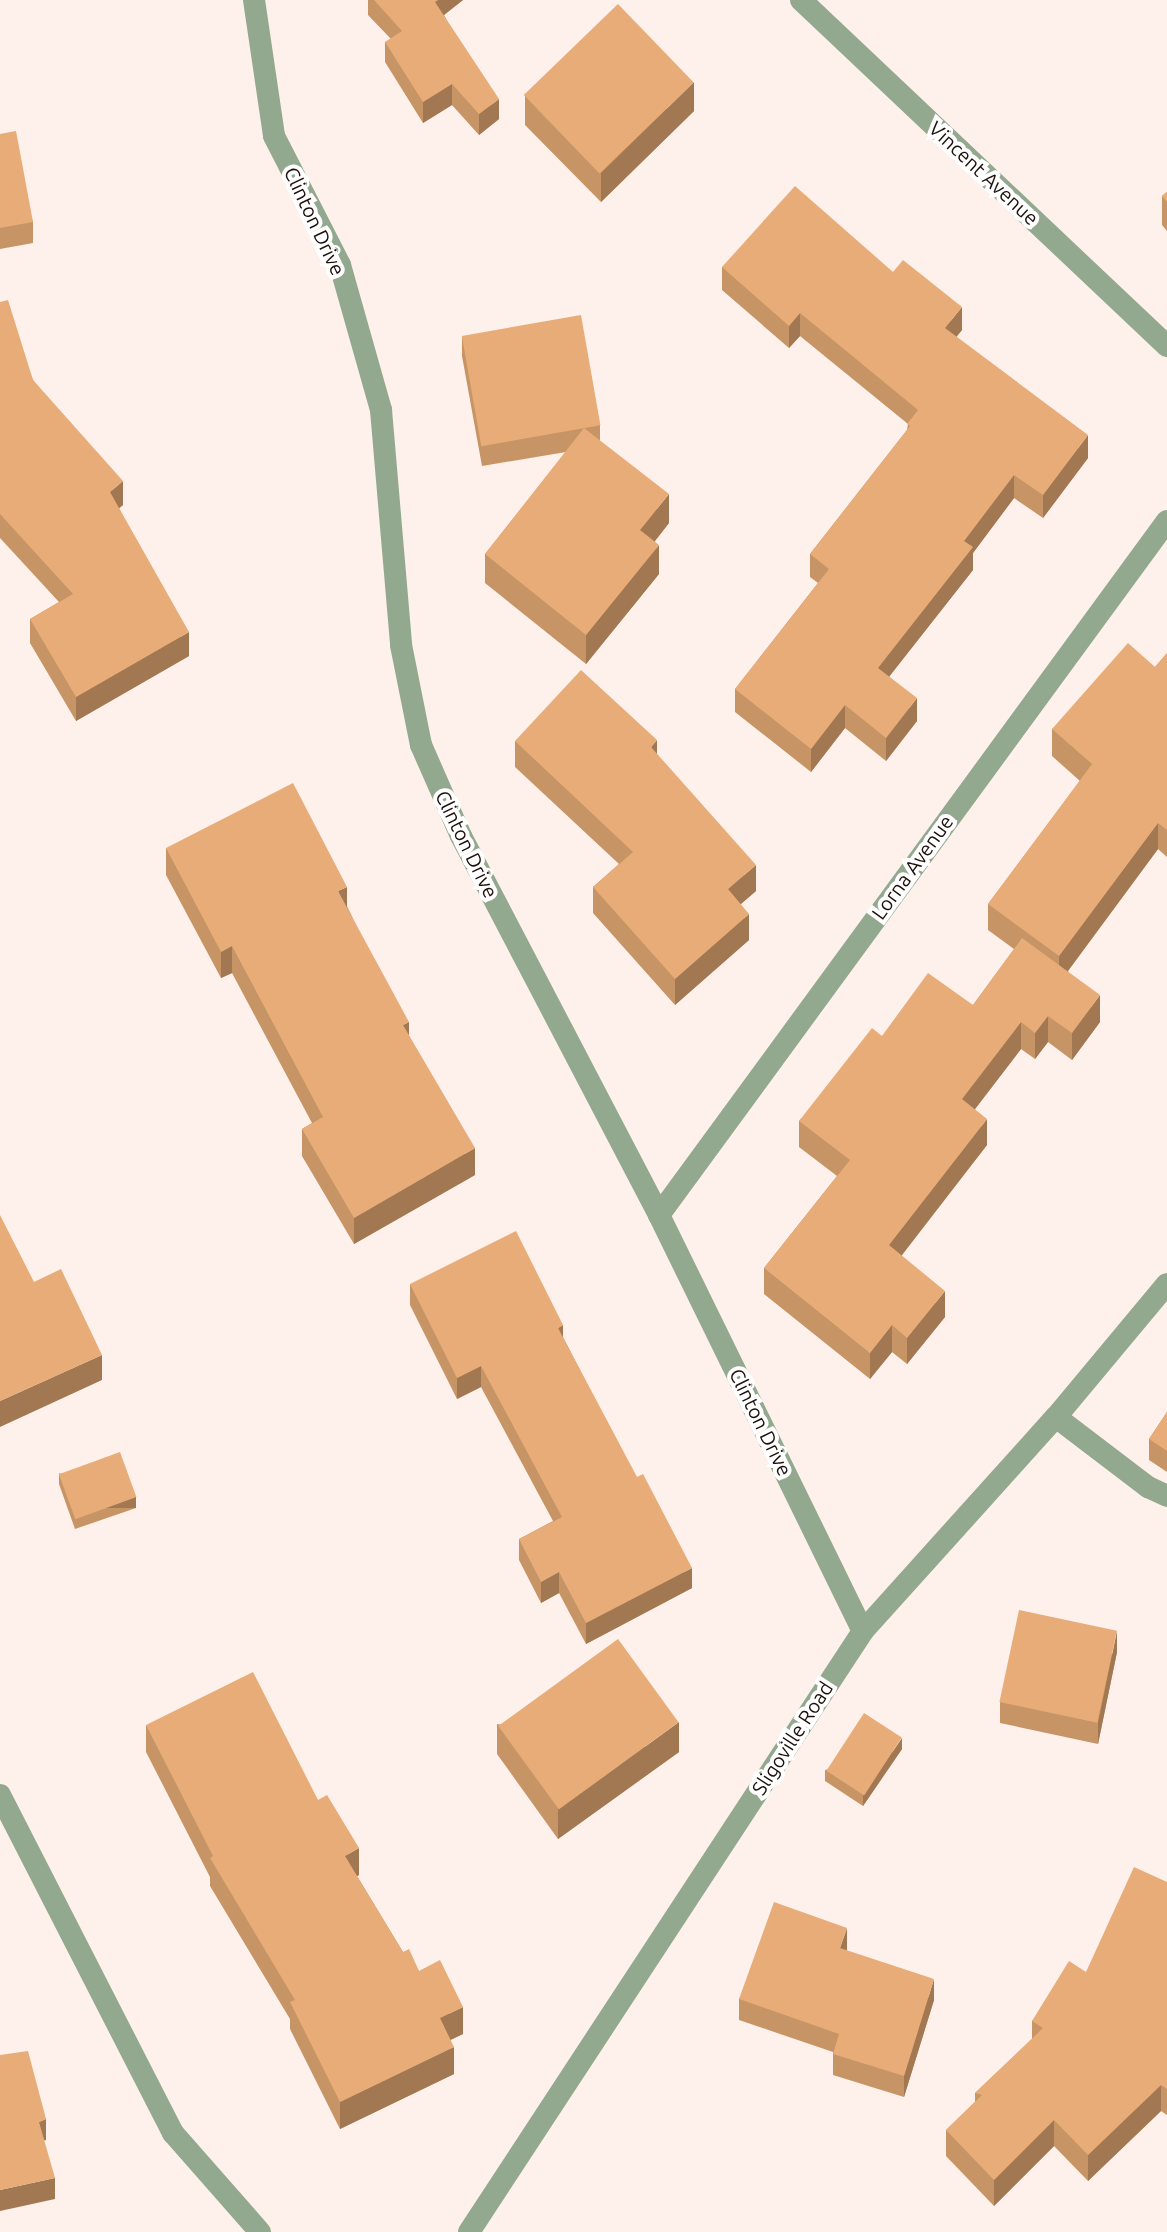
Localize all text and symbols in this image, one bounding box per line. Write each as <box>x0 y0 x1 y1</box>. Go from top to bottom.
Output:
street label: Vincent Avenue <box>924 116 1044 230</box>
street label: Clinton Drive <box>279 163 351 279</box>
street label: Clinton Drive <box>431 786 503 902</box>
street label: Lorna Avenue <box>866 810 958 924</box>
street label: Clinton Drive <box>725 1364 797 1480</box>
street label: Sligoville Road <box>746 1677 838 1799</box>

